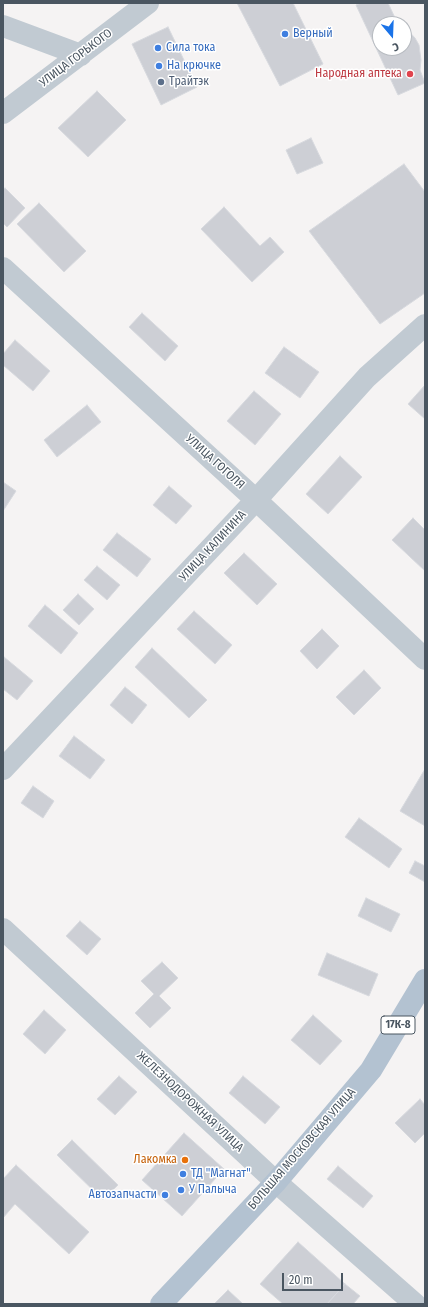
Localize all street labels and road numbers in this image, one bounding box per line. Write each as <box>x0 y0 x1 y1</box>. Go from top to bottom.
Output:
street label: УЛИЦА ГОРЬКОГО <box>37 26 115 90</box>
street label: УЛИЦА ГОГОЛЯ <box>183 432 247 492</box>
street label: УЛИЦА КАЛИНИНА <box>177 508 249 584</box>
road number: 17К-8 <box>381 1016 415 1034</box>
street label: ЖЕЛЕЗНОДОРОЖНАЯ УЛИЦА <box>134 1049 246 1155</box>
street label: БОЛЬШАЯ МОСКОВСКАЯ УЛИЦА <box>245 1085 359 1213</box>

